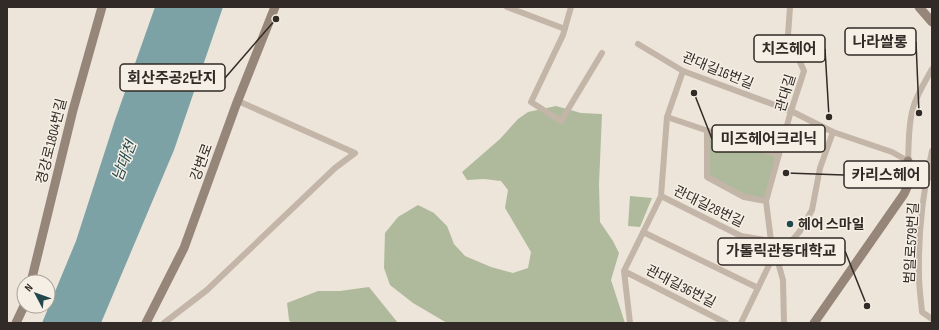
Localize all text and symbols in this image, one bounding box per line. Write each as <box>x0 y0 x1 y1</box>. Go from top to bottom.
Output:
callout: 나라쌀롱 <box>845 28 916 55</box>
text: 나라쌀롱 <box>852 33 908 52</box>
callout: 치즈헤어 <box>754 35 825 62</box>
text: 치즈헤어 <box>761 40 817 59</box>
street label: 관대길16번길 <box>680 48 756 92</box>
callout: 회산주공2단지 <box>120 64 225 91</box>
text: 회산주공2단지 <box>127 69 217 88</box>
street label: 관대길 <box>772 72 799 114</box>
street label: 경강로1804번길 <box>33 97 70 186</box>
callout: 미즈헤어크리닉 <box>712 125 825 152</box>
text: 미즈헤어크리닉 <box>721 130 817 149</box>
water label: 남대천 <box>108 136 142 184</box>
street label: 강변로 <box>187 141 216 183</box>
callout: 카리스헤어 <box>844 161 929 188</box>
text: 카리스헤어 <box>851 166 921 185</box>
street label: 관대길28번길 <box>671 182 747 231</box>
street label: 범일로579번길 <box>901 202 922 284</box>
place label: 헤어 스마일 <box>798 216 865 233</box>
marker: 헤어 스마일 <box>785 219 795 229</box>
callout: 가톨릭관동대학교 <box>718 238 845 265</box>
text: 가톨릭관동대학교 <box>726 242 836 261</box>
street label: 관대길36번길 <box>643 262 719 311</box>
north arrow <box>16 274 56 314</box>
text: N <box>22 281 36 294</box>

